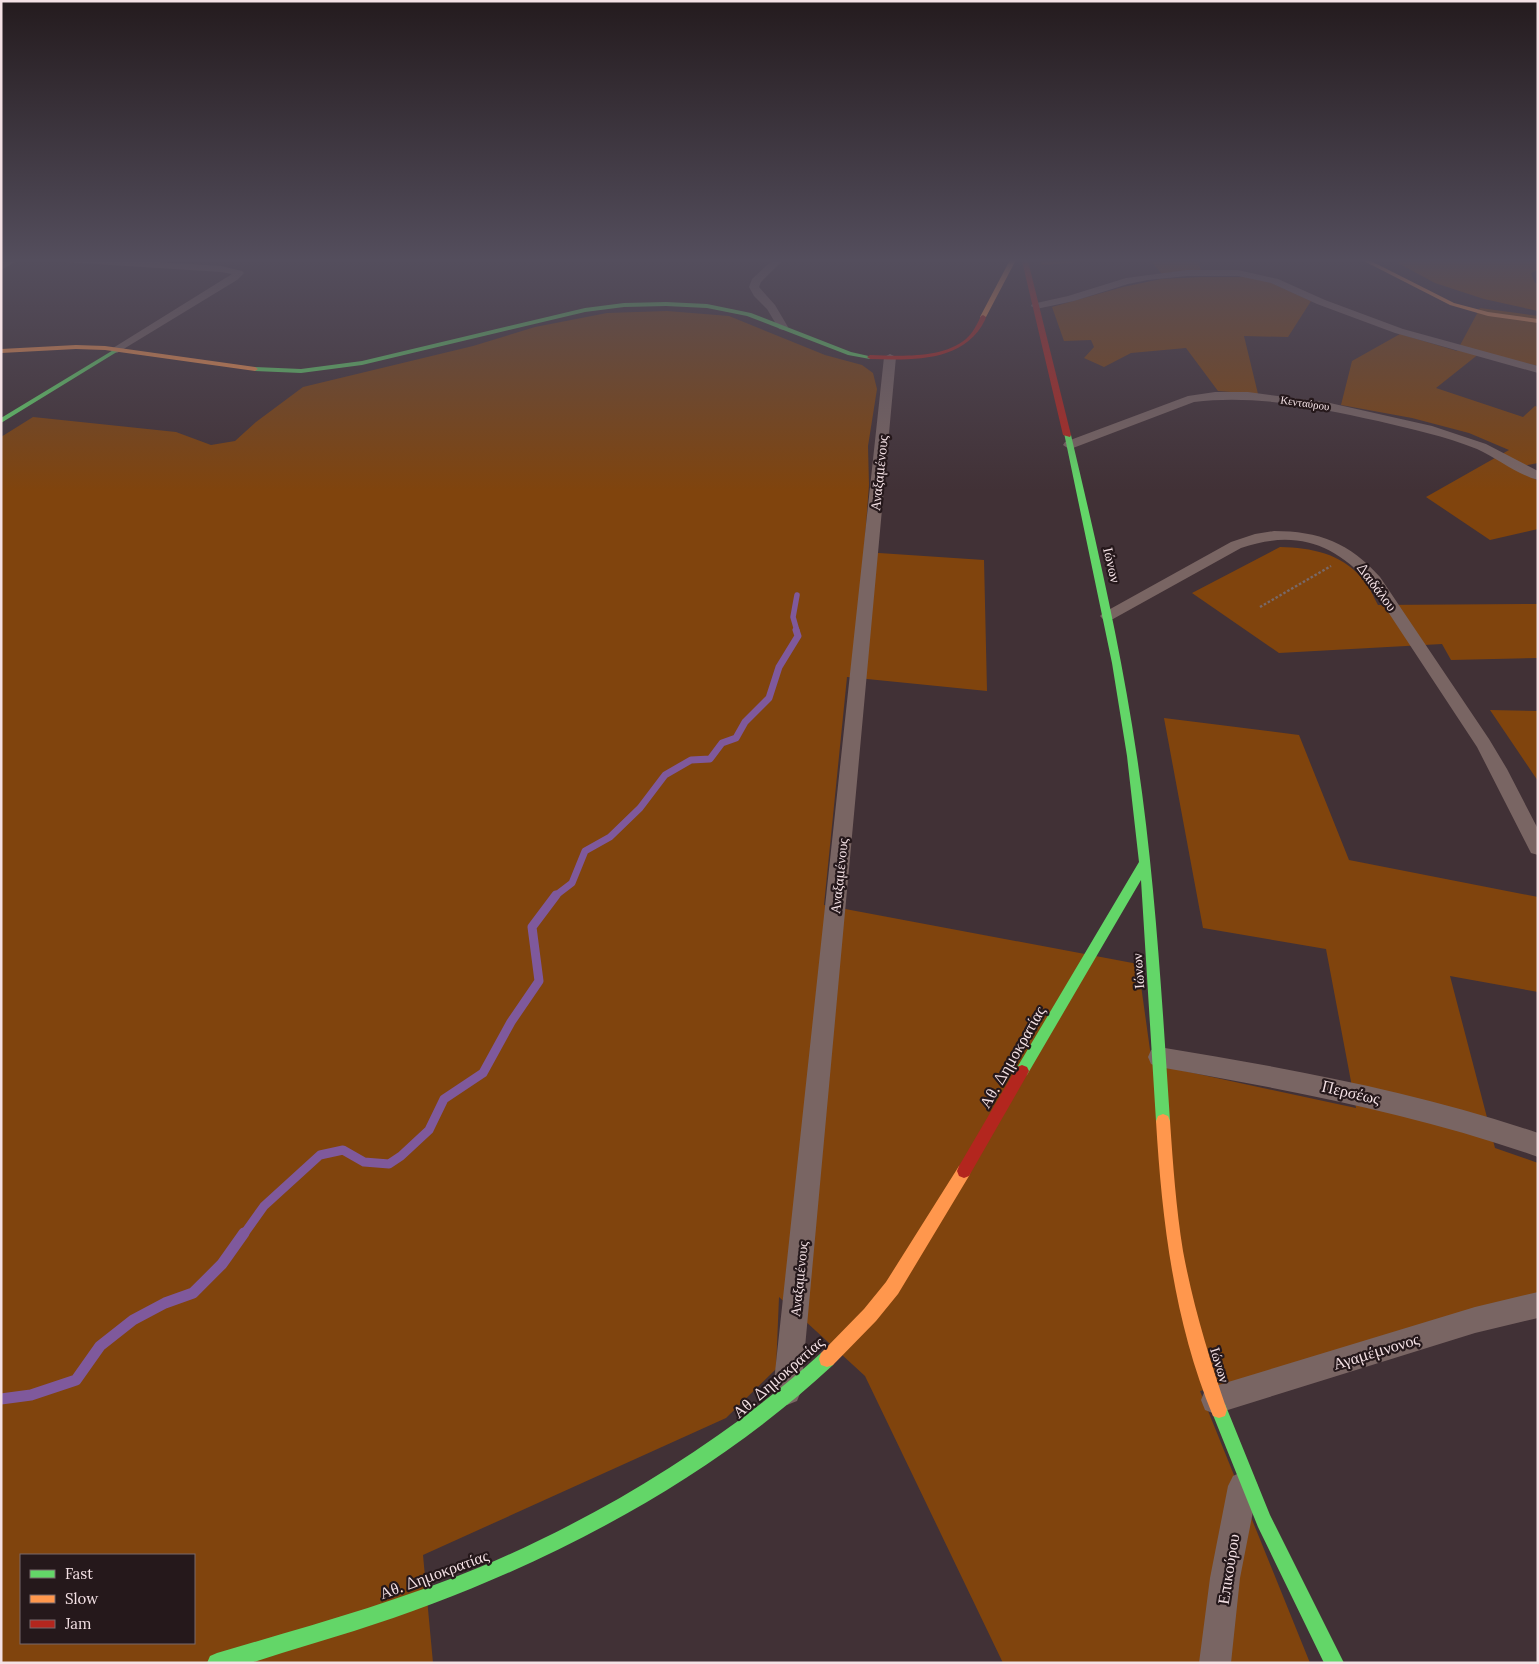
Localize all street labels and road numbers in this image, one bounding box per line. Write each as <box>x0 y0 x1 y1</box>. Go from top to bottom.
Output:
street label: Κενταύρου <box>1279 393 1331 413</box>
street label: Αναξαμένους <box>866 434 892 512</box>
street label: Ιώνων <box>1099 546 1125 584</box>
street label: Δαιδάλου <box>1353 559 1401 615</box>
street label: Αναξαμένους <box>826 837 852 915</box>
street label: Ιώνων <box>1128 953 1148 989</box>
street label: Αθ. Δημοκρατίας <box>975 1002 1050 1112</box>
street label: Περσέως <box>1320 1076 1383 1109</box>
street label: Αναξαμένους <box>786 1240 812 1318</box>
street label: Αγαμέμνονος <box>1330 1328 1422 1374</box>
street label: Αθ. Δημοκρατίας <box>728 1331 828 1422</box>
street label: Ιώνων <box>1206 1345 1234 1385</box>
street label: Επικούρου <box>1213 1532 1243 1606</box>
street label: Αθ. Δημοκρατίας <box>377 1545 492 1603</box>

